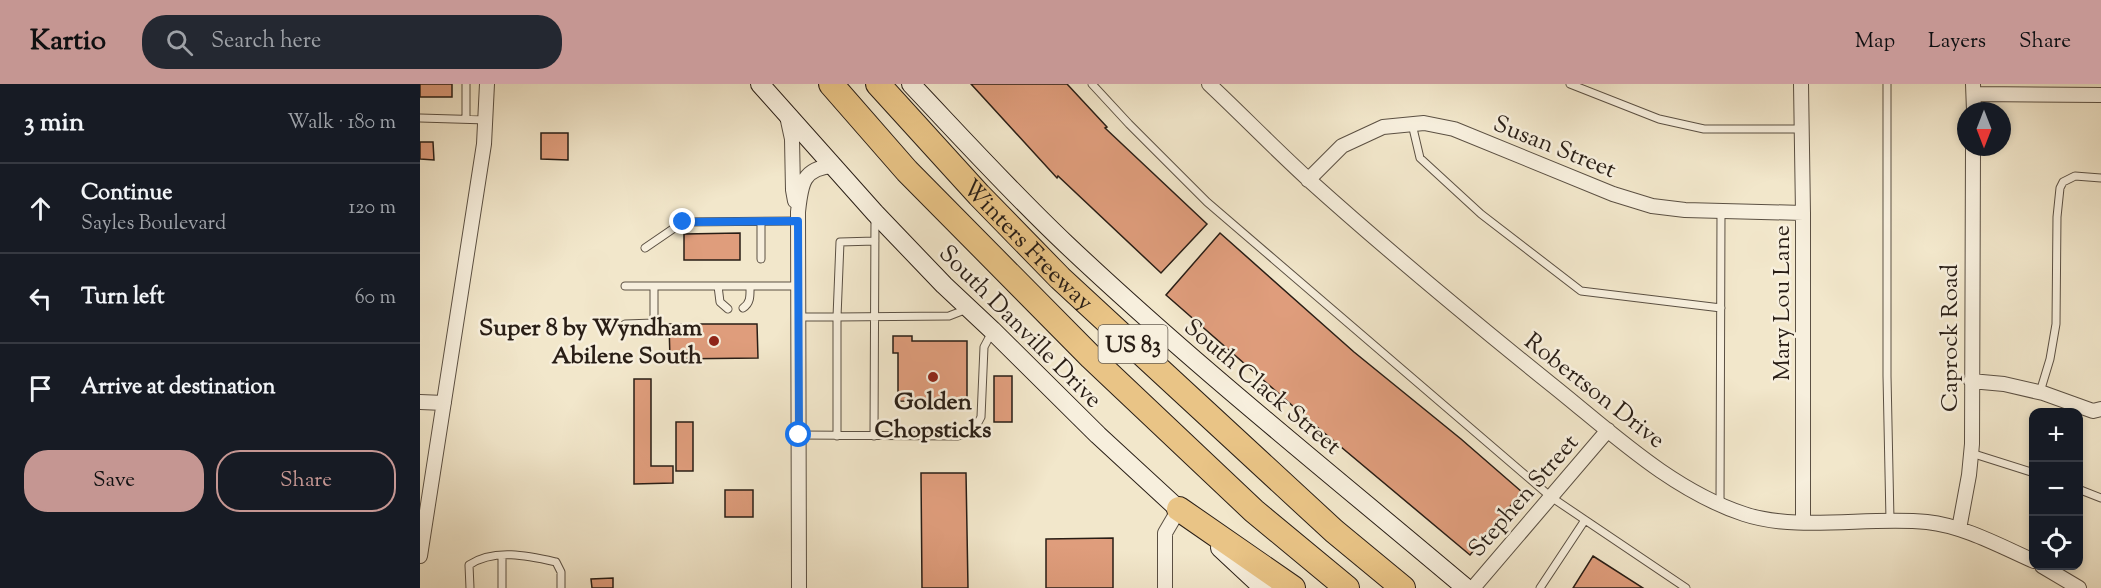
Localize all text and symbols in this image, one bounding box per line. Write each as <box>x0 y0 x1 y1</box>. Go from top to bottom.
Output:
search box <box>142 15 562 69</box>
text: Kartio <box>30 22 106 62</box>
icon: search <box>163 26 196 59</box>
text: Search here <box>211 26 321 58</box>
text: Map <box>1855 27 1895 57</box>
text: Layers <box>1928 27 1986 57</box>
text: Share <box>2019 27 2071 57</box>
north arrow <box>1957 102 2011 156</box>
text: 3 min <box>24 105 84 142</box>
street label: Susan Street <box>1488 108 1621 188</box>
text: Walk · 180 m <box>287 109 396 138</box>
street label: Winters Freeway <box>954 172 1100 320</box>
text: Continue <box>81 178 172 210</box>
icon: ahead <box>24 192 57 225</box>
text: 120 m <box>348 194 396 223</box>
route end <box>669 208 695 234</box>
text: Sayles Boulevard <box>81 210 226 239</box>
street label: Mary Lou Lane <box>1766 225 1800 381</box>
street label: South Danville Drive <box>930 238 1109 417</box>
street label: Caprock Road <box>1934 263 1968 412</box>
icon: left <box>24 282 57 315</box>
text: Turn left <box>81 282 164 314</box>
text: 60 m <box>355 284 396 313</box>
street label: South Clack Street <box>1176 311 1348 464</box>
place label: Super 8 by Wyndham Abilene South <box>479 312 703 374</box>
road number: US 83 <box>1098 325 1168 363</box>
street label: Robertson Drive <box>1516 326 1671 457</box>
marker: Super 8 by Wyndham Abilene South <box>707 334 721 348</box>
marker: Golden Chopsticks <box>926 370 940 384</box>
icon: arrive <box>24 372 57 405</box>
text: Arrive at destination <box>81 372 276 404</box>
place label: Golden Chopsticks <box>875 386 992 448</box>
map controls <box>2029 408 2083 570</box>
button: + <box>2029 408 2083 462</box>
route start <box>785 421 811 447</box>
street label: Stephen Street <box>1462 427 1588 565</box>
button: Save <box>24 450 204 512</box>
button: Share <box>216 450 396 512</box>
button: − <box>2029 462 2083 516</box>
button: locate <box>2029 516 2083 570</box>

